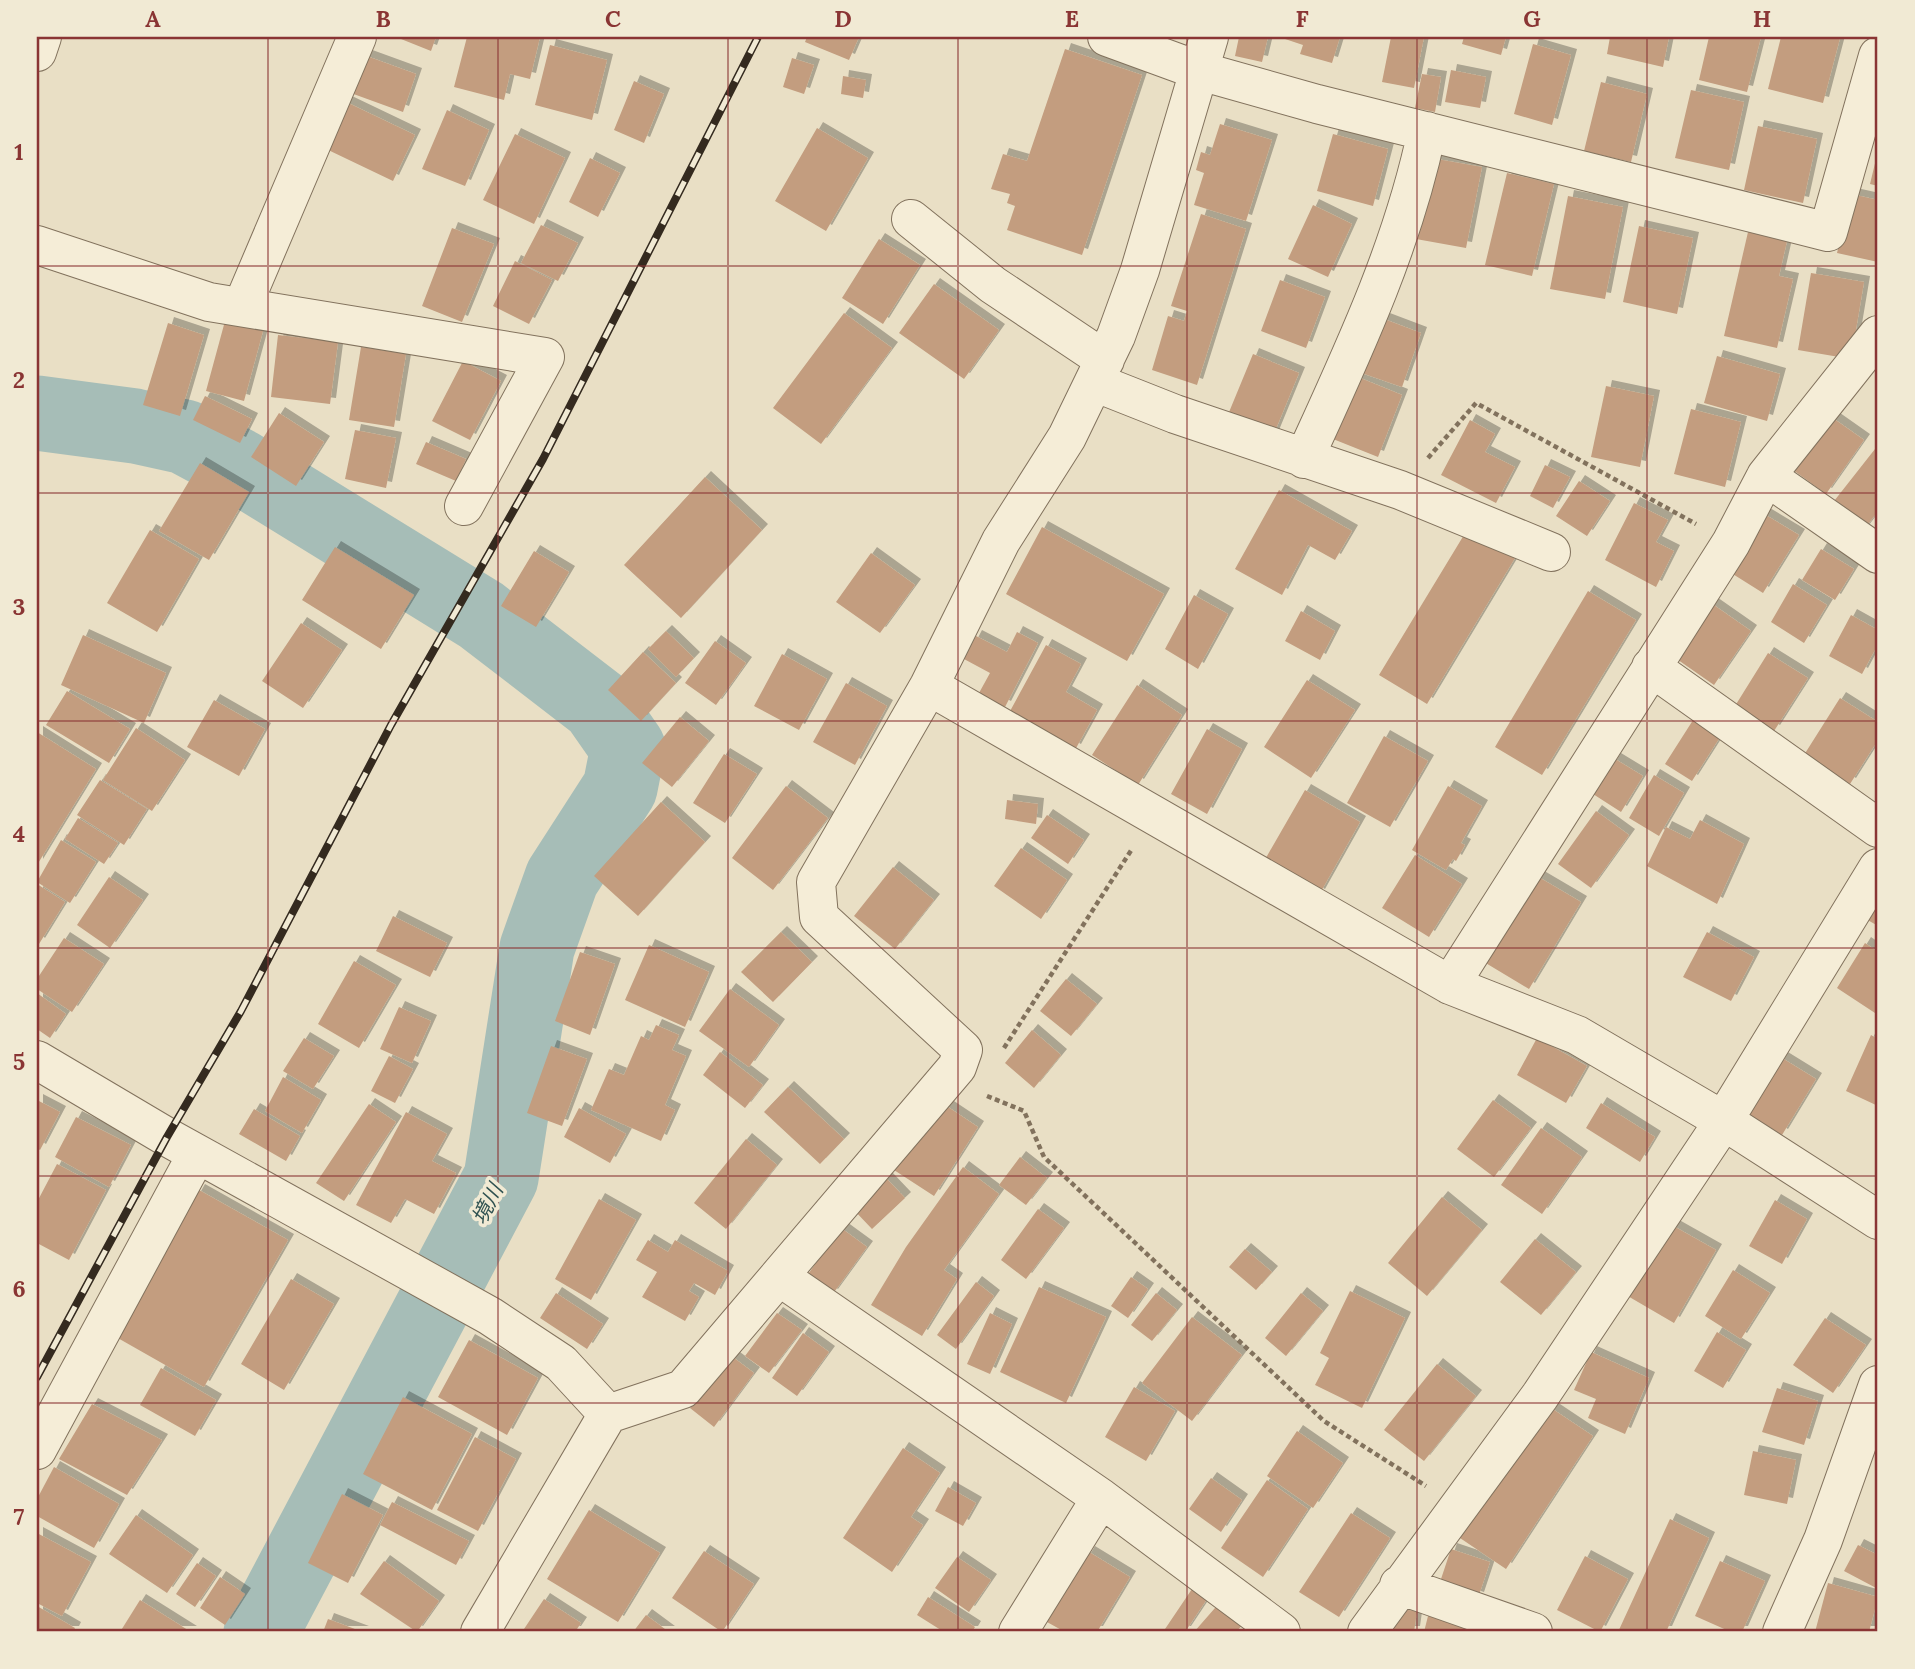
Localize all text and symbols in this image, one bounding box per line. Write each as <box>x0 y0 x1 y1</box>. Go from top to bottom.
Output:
text: A <box>145 4 161 33</box>
text: B <box>375 4 391 33</box>
text: C <box>605 4 621 33</box>
text: D <box>834 4 852 33</box>
text: E <box>1065 4 1079 33</box>
text: F <box>1295 4 1309 33</box>
text: G <box>1523 4 1541 33</box>
text: H <box>1753 4 1771 33</box>
text: 1 <box>14 137 24 166</box>
text: 2 <box>13 365 25 394</box>
text: 3 <box>13 592 25 621</box>
text: 4 <box>13 819 25 848</box>
text: 5 <box>13 1047 25 1076</box>
water label: 境川 <box>465 1177 509 1229</box>
text: 6 <box>12 1274 26 1303</box>
text: 7 <box>14 1502 25 1531</box>

